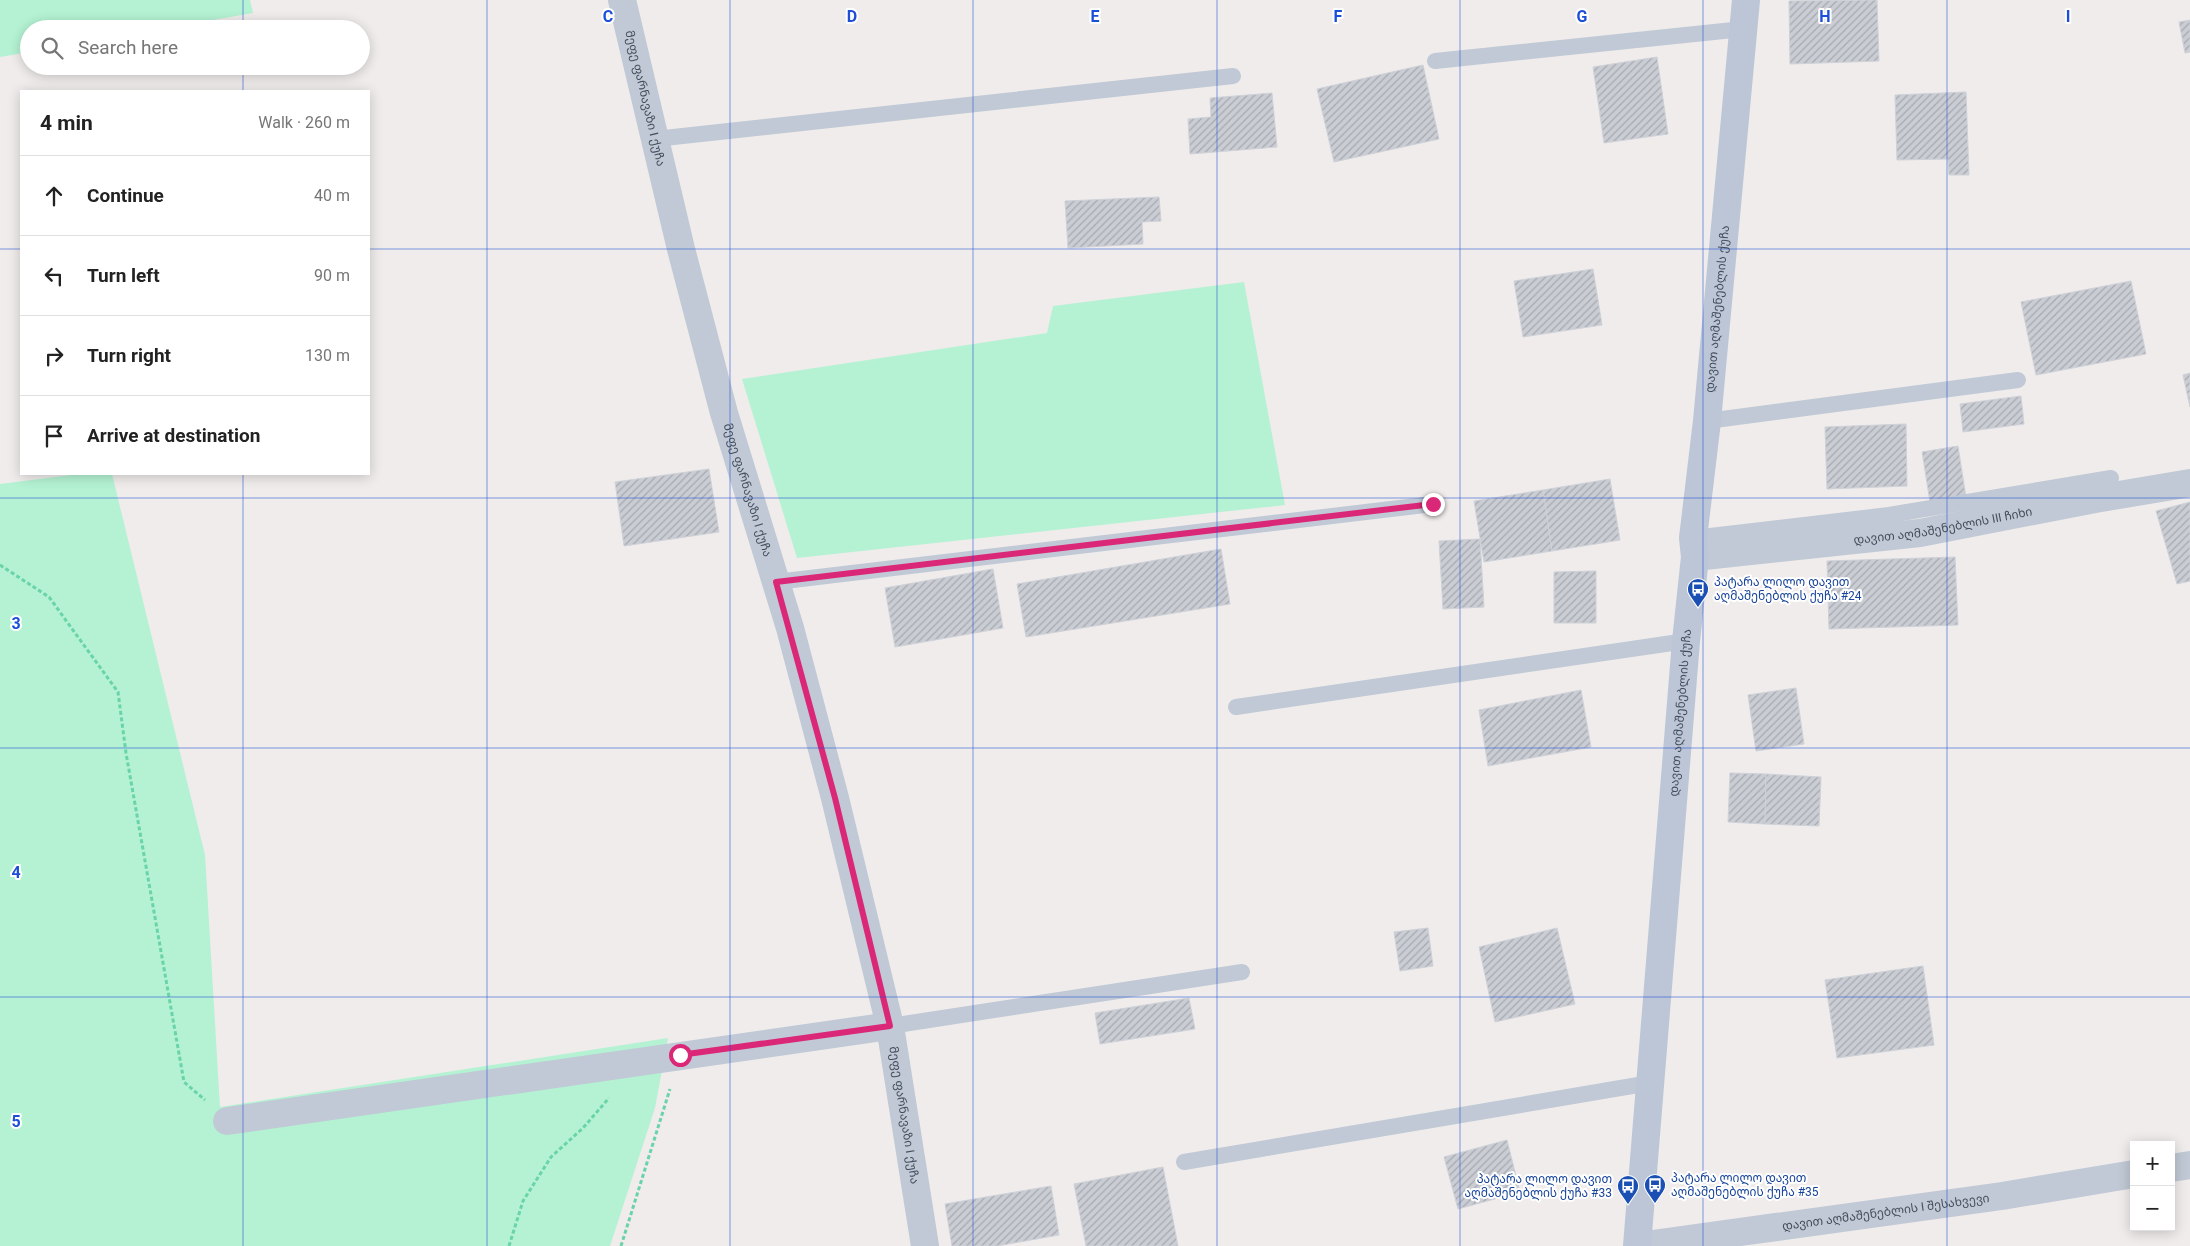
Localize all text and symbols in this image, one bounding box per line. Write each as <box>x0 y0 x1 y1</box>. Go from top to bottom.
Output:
text: C <box>603 7 613 26</box>
text: D <box>847 7 857 26</box>
text: E <box>1091 7 1100 26</box>
text: F <box>1334 7 1343 26</box>
text: G <box>1577 7 1588 26</box>
text: H <box>1819 7 1831 26</box>
text: I <box>2066 7 2070 26</box>
search box <box>20 20 370 75</box>
street label: მეფე ფარნავაზი I ქუჩა <box>622 29 668 168</box>
icon: search <box>38 34 66 62</box>
text: Search here <box>78 36 178 59</box>
text: 4 min <box>40 111 93 135</box>
text: Walk · 260 m <box>258 113 350 132</box>
icon: ahead <box>40 182 68 210</box>
text: Continue <box>87 184 164 207</box>
text: 40 m <box>314 186 350 205</box>
street label: დავით აღმაშენებლის ქუჩა <box>1703 225 1732 393</box>
icon: left <box>40 262 68 290</box>
text: Turn left <box>87 264 160 287</box>
text: 90 m <box>314 266 350 285</box>
icon: right <box>40 342 68 370</box>
text: Turn right <box>87 344 171 367</box>
text: 130 m <box>305 346 350 365</box>
street label: მეფე ფარნავაზი I ქუჩა <box>721 421 775 559</box>
icon: arrive <box>40 422 68 450</box>
text: Arrive at destination <box>87 424 260 447</box>
route end <box>1422 493 1445 516</box>
street label: დავით აღმაშენებლის III ჩიხი <box>1853 504 2034 548</box>
place label: პატარა ლილო დავით აღმაშენებლის ქუჩა #24 <box>1714 575 1862 604</box>
bus stop icon: პატარა ლილო დავით აღმაშენებლის ქუჩა #24 <box>1686 577 1710 608</box>
text: 3 <box>11 614 21 633</box>
street label: დავით აღმაშენებლის ქუჩა <box>1666 628 1694 797</box>
text: 4 <box>11 863 21 882</box>
route start <box>669 1044 692 1067</box>
street label: მეფე ფარნავაზი I ქუჩა <box>886 1045 922 1185</box>
text: 5 <box>11 1112 21 1131</box>
map controls <box>2130 1141 2175 1231</box>
button: + <box>2130 1141 2175 1186</box>
place label: პატარა ლილო დავით აღმაშენებლის ქუჩა #35 <box>1671 1171 1819 1200</box>
place label: პატარა ლილო დავით აღმაშენებლის ქუჩა #33 <box>1464 1172 1612 1201</box>
bus stop icon: პატარა ლილო დავით აღმაშენებლის ქუჩა #35 <box>1643 1173 1667 1204</box>
bus stop icon: პატარა ლილო დავით აღმაშენებლის ქუჩა #33 <box>1616 1174 1640 1205</box>
button: − <box>2130 1186 2175 1231</box>
street label: დავით აღმაშენებლის I შესახვევი <box>1781 1191 1990 1234</box>

